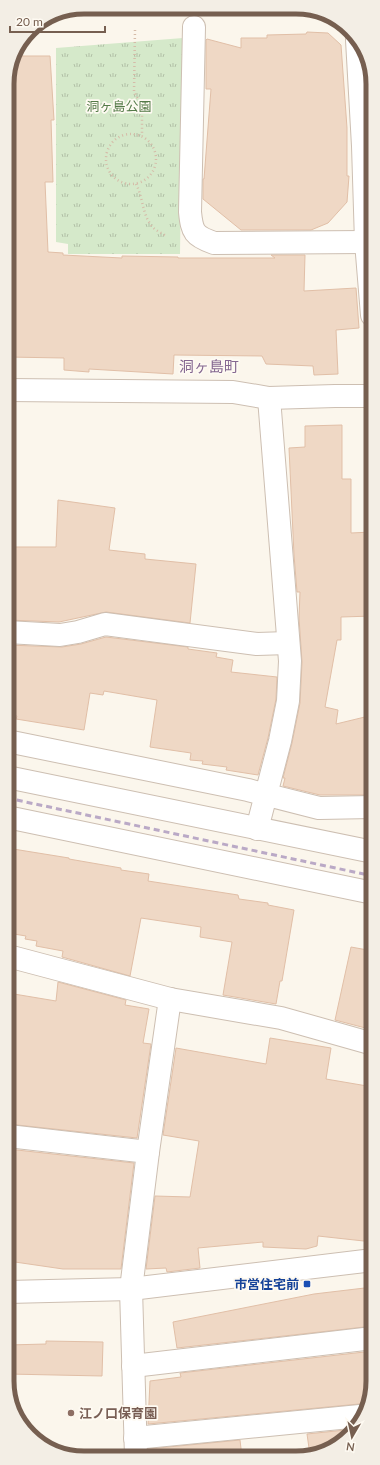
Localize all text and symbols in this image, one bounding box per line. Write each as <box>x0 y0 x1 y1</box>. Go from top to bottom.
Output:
scale bar <box>10 8 105 34</box>
text: 20 m <box>16 14 43 29</box>
park label: 洞ヶ島公園 <box>86 98 152 114</box>
district label: 洞ヶ島町 <box>179 357 239 375</box>
place label: 市営住宅前 <box>234 1276 299 1292</box>
marker: 市営住宅前 <box>302 1279 312 1289</box>
place label: 江ノ口保育園 <box>79 1405 157 1421</box>
marker: 江ノ口保育園 <box>66 1408 76 1418</box>
north arrow <box>332 1417 372 1457</box>
text: N <box>345 1440 356 1454</box>

